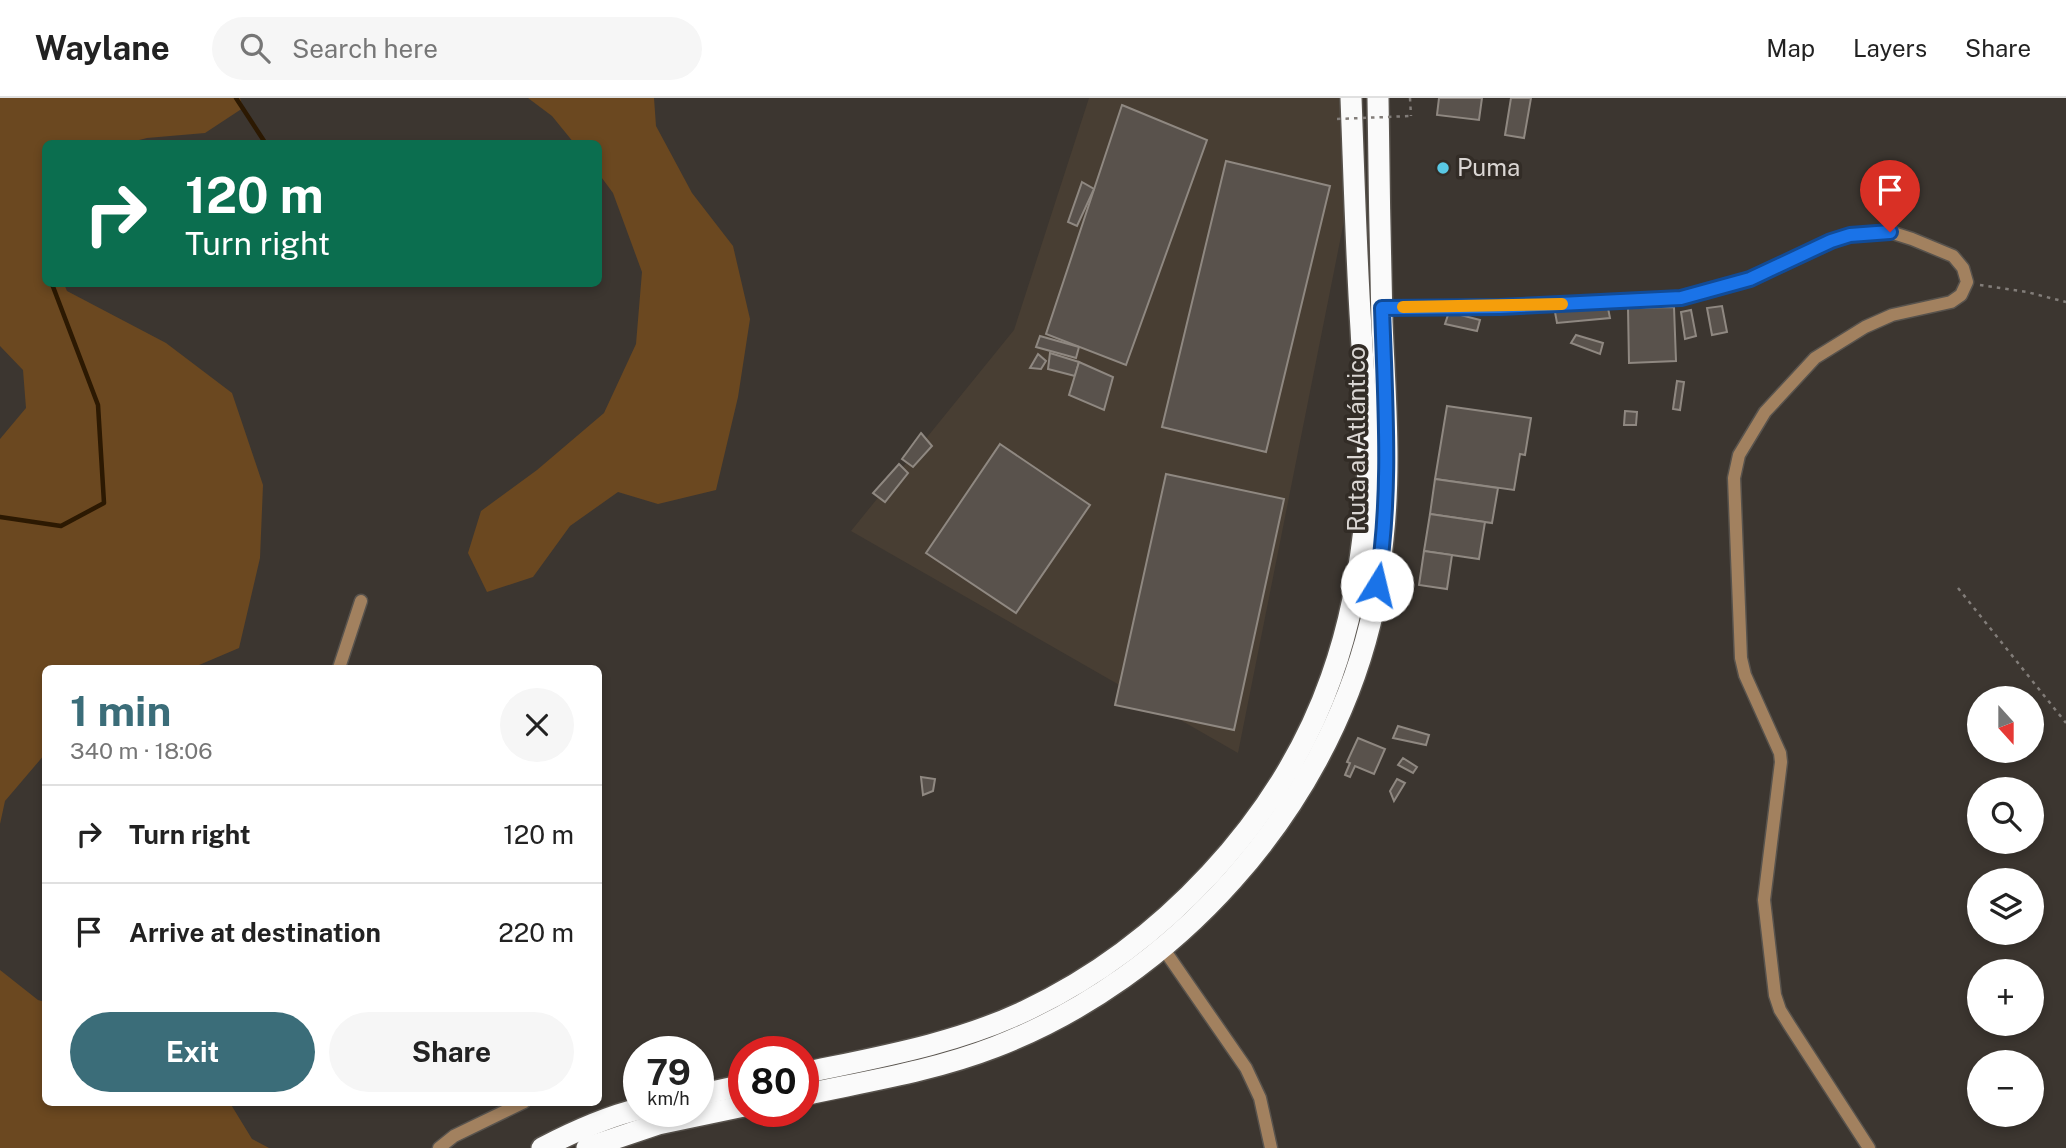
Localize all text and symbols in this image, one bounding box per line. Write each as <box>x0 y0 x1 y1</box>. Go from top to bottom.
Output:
search box <box>212 17 702 80</box>
text: Waylane <box>35 29 170 67</box>
icon: search <box>236 29 274 67</box>
text: Search here <box>292 33 438 64</box>
text: Map <box>1766 34 1815 62</box>
text: Layers <box>1853 34 1927 62</box>
text: Share <box>1965 34 2031 62</box>
place label: Puma <box>1457 153 1520 181</box>
marker: Puma <box>1435 160 1451 176</box>
pin <box>1860 160 1920 232</box>
text: 120 m <box>185 166 324 224</box>
icon: right <box>70 168 161 259</box>
icon: arrive <box>1871 171 1909 209</box>
text: Turn right <box>185 225 330 262</box>
street label: Ruta al Atlántico <box>1342 346 1370 532</box>
position arrow <box>1340 548 1414 622</box>
text: 1 min <box>70 686 171 735</box>
north arrow <box>1967 686 2044 763</box>
map controls <box>1967 686 2044 1127</box>
button: close <box>500 688 574 762</box>
text: 340 m · 18:06 <box>70 737 212 764</box>
button: search <box>1967 777 2044 854</box>
icon: right <box>70 815 108 853</box>
text: Turn right <box>129 819 251 850</box>
text: 120 m <box>503 819 574 850</box>
button: layers <box>1967 868 2044 945</box>
icon: arrive <box>70 913 108 951</box>
text: Arrive at destination <box>129 917 381 948</box>
text: 220 m <box>498 917 574 948</box>
button: + <box>1967 959 2044 1036</box>
button: Exit <box>70 1012 315 1092</box>
button: Share <box>329 1012 574 1092</box>
speed limit sign: 80 <box>728 1036 819 1127</box>
button: − <box>1967 1050 2044 1127</box>
text: 79 <box>646 1052 691 1093</box>
text: km/h <box>647 1088 690 1109</box>

